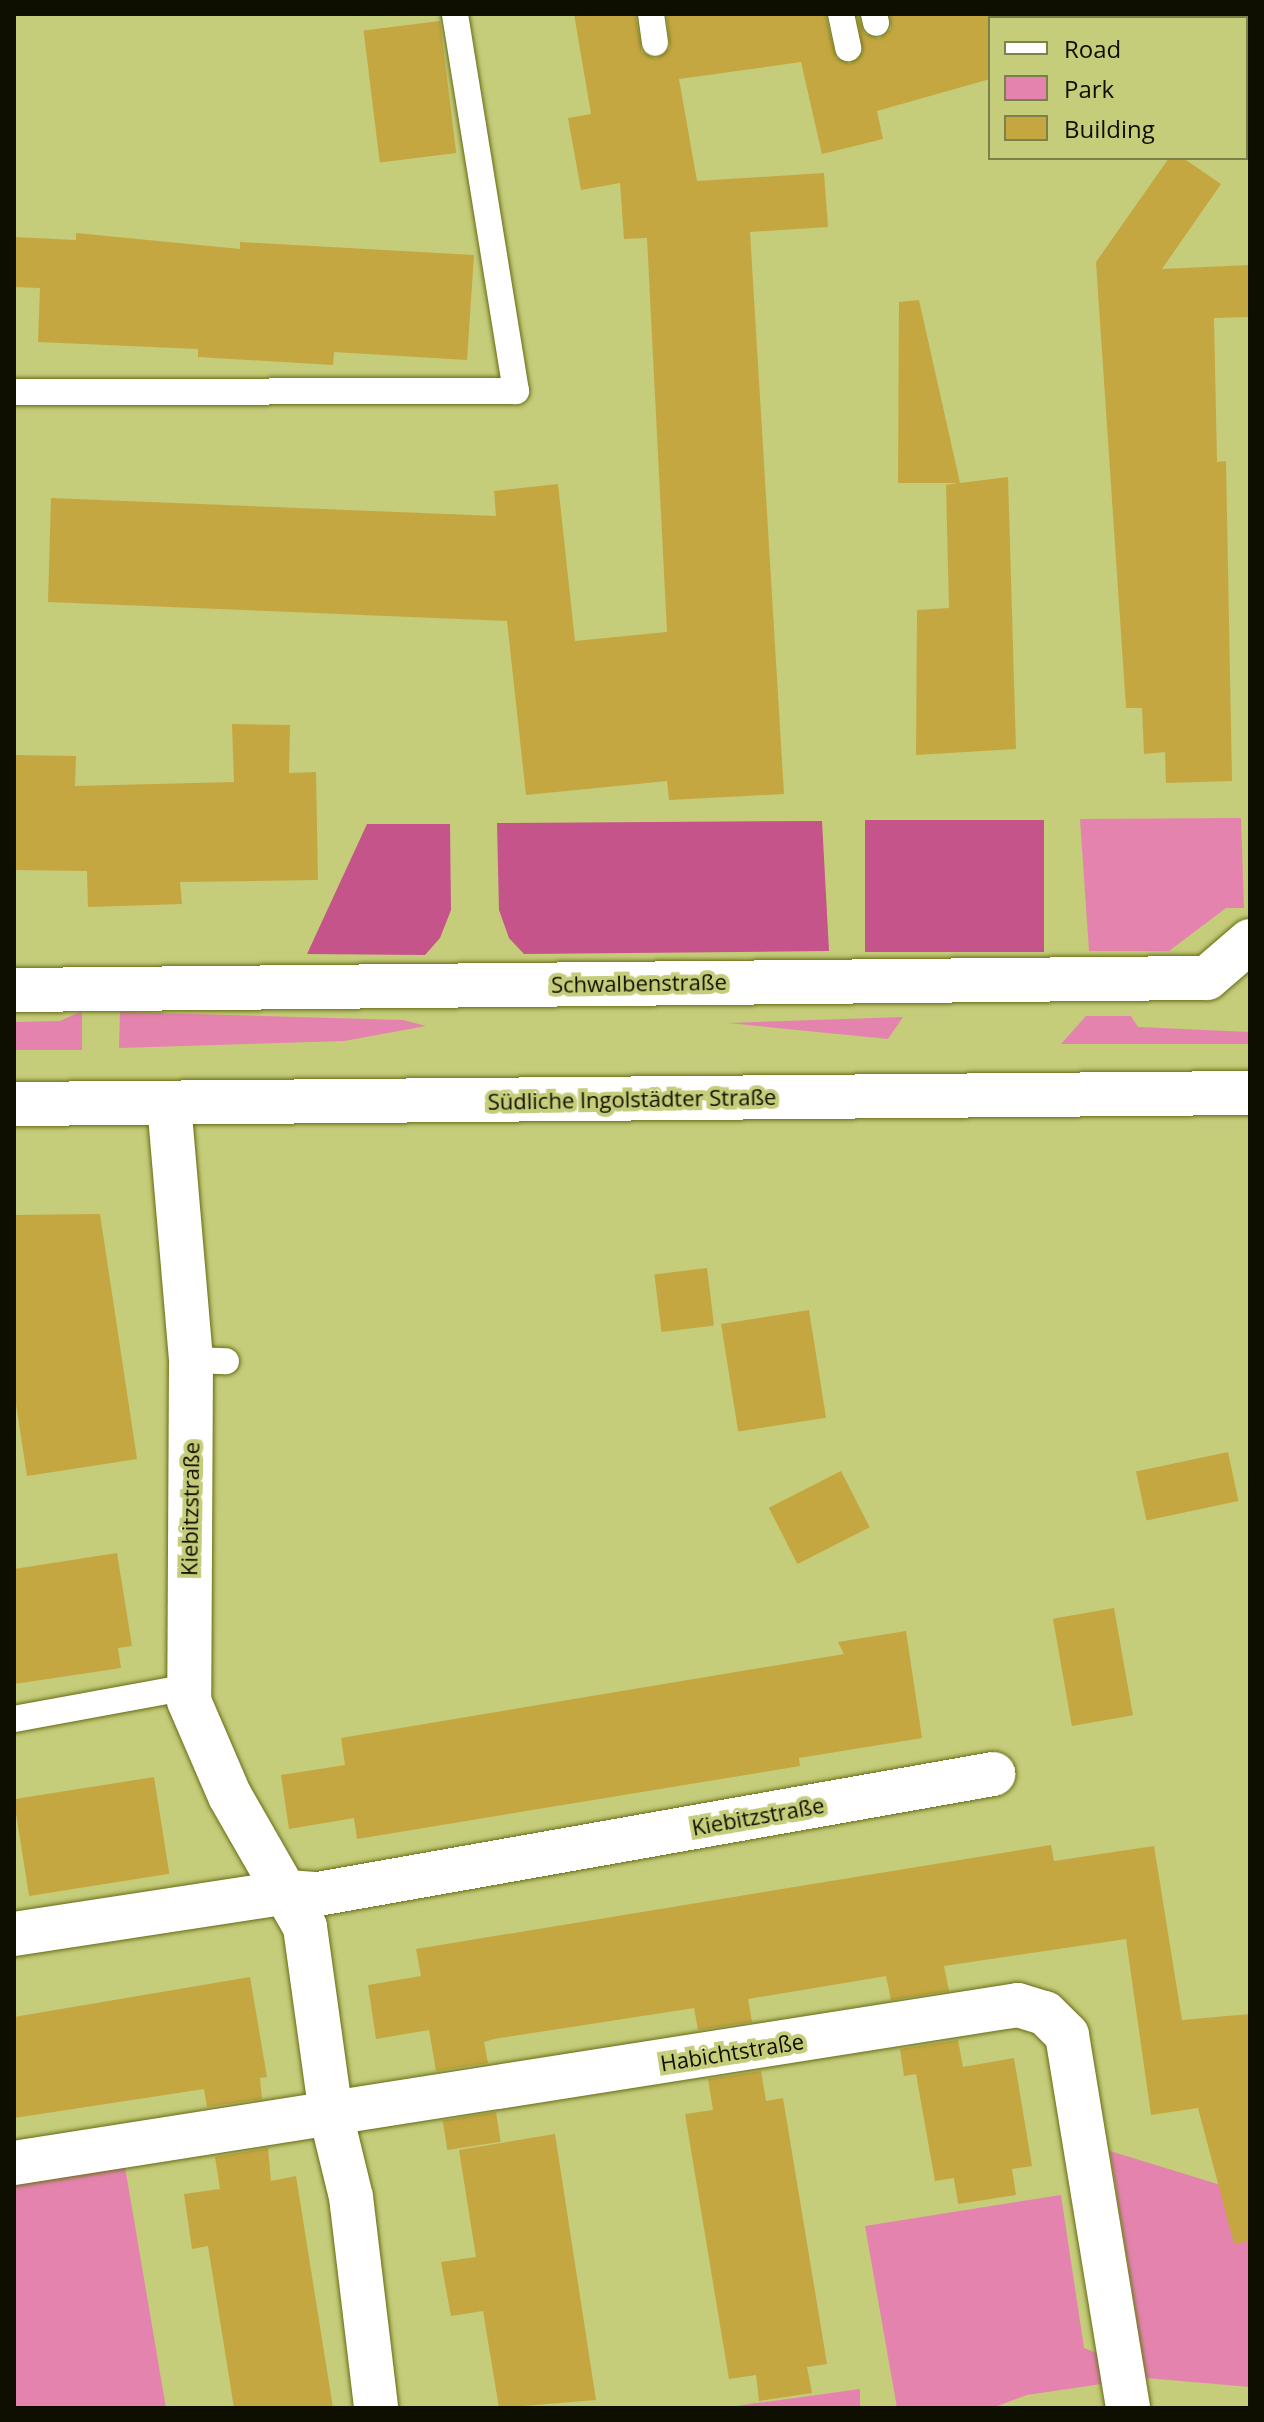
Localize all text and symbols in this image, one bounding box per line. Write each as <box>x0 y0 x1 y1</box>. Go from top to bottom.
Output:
legend <box>988 16 1248 160</box>
text: Road <box>1064 32 1121 65</box>
text: Park <box>1064 72 1114 105</box>
text: Building <box>1064 112 1155 145</box>
street label: Schwalbenstraße <box>551 968 727 998</box>
street label: Südliche Ingolstädter Straße <box>487 1083 777 1115</box>
street label: Kiebitzstraße <box>176 1442 204 1576</box>
street label: Kiebitzstraße <box>690 1791 826 1841</box>
street label: Habichtstraße <box>658 2028 806 2076</box>

